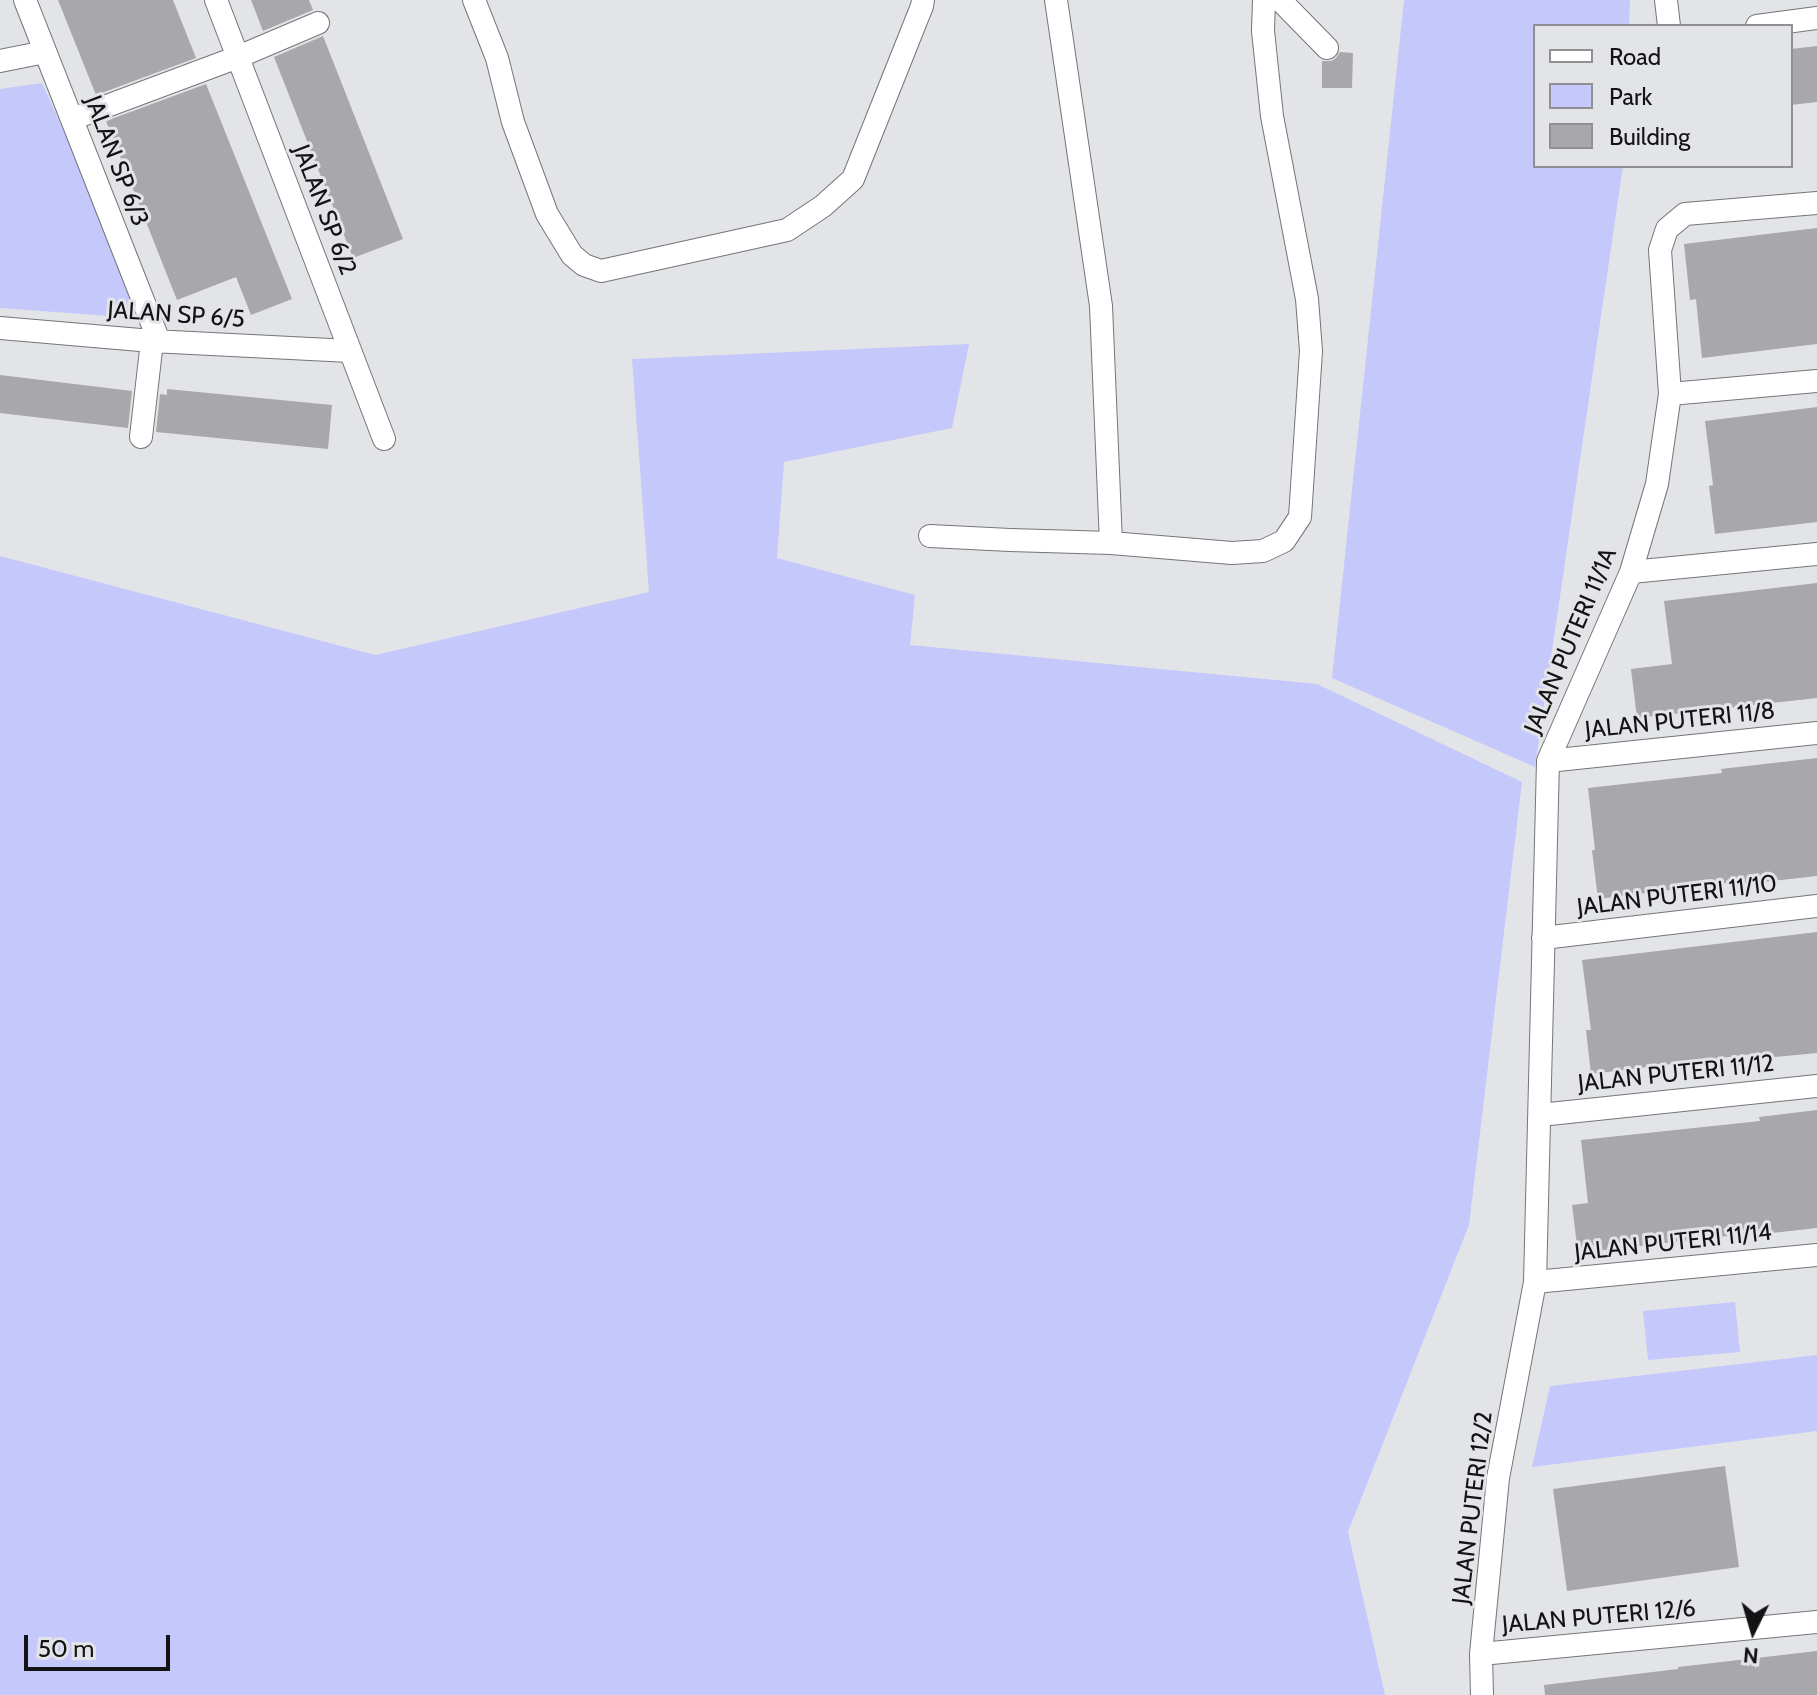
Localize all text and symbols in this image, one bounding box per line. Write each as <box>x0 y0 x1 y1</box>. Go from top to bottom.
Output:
legend <box>1533 24 1793 168</box>
text: Road <box>1609 42 1661 71</box>
text: Park <box>1609 82 1652 111</box>
street label: JALAN SP 6/3 <box>78 92 154 230</box>
text: Building <box>1609 122 1690 151</box>
street label: JALAN SP 6/2 <box>286 141 362 279</box>
street label: JALAN SP 6/5 <box>106 296 246 334</box>
street label: JALAN PUTERI 11/1A <box>1519 544 1623 738</box>
street label: JALAN PUTERI 11/8 <box>1583 697 1777 745</box>
street label: JALAN PUTERI 11/10 <box>1575 869 1779 923</box>
street label: JALAN PUTERI 11/12 <box>1577 1049 1775 1099</box>
street label: JALAN PUTERI 11/14 <box>1573 1218 1773 1268</box>
street label: JALAN PUTERI 12/2 <box>1447 1410 1499 1606</box>
north arrow <box>1713 1591 1793 1671</box>
street label: JALAN PUTERI 12/6 <box>1501 1594 1697 1640</box>
scale bar <box>28 1619 174 1669</box>
text: 50 m <box>38 1634 94 1663</box>
text: N <box>1742 1641 1760 1670</box>

